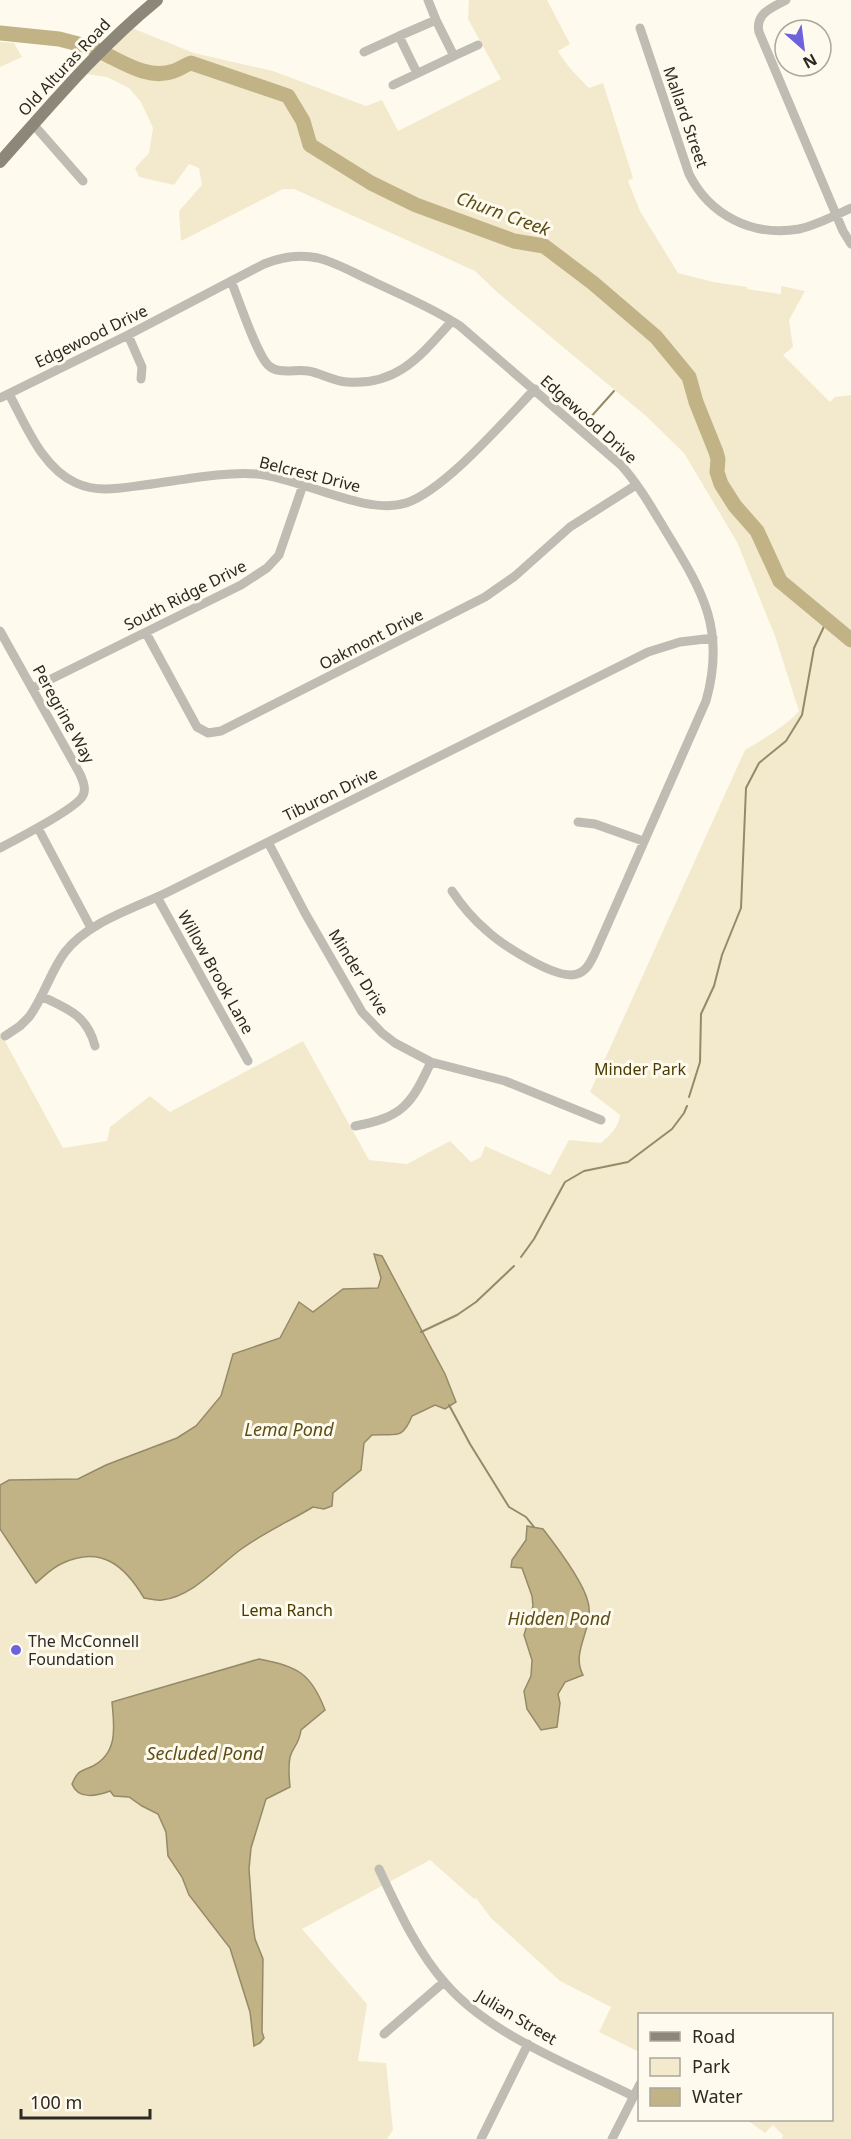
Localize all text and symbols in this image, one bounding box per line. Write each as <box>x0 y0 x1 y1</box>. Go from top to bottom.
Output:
street label: Old Alturas Road <box>13 13 115 121</box>
north arrow <box>773 18 833 78</box>
text: N <box>799 48 821 74</box>
street label: Mallard Street <box>658 63 714 171</box>
water label: Churn Creek <box>453 185 554 241</box>
street label: Edgewood Drive <box>31 299 151 373</box>
street label: Edgewood Drive <box>536 370 642 468</box>
street label: Belcrest Drive <box>257 451 363 497</box>
street label: South Ridge Drive <box>120 555 250 635</box>
street label: Oakmont Drive <box>315 603 427 675</box>
street label: Peregrine Way <box>28 661 101 768</box>
street label: Tiburon Drive <box>279 762 381 826</box>
street label: Willow Brook Lane <box>173 906 259 1038</box>
street label: Minder Drive <box>324 925 394 1019</box>
park label: Minder Park <box>594 1058 686 1080</box>
water label: Lema Pond <box>244 1417 334 1441</box>
park label: Lema Ranch <box>241 1599 333 1621</box>
water label: Hidden Pond <box>508 1606 611 1630</box>
place label: The McConnell Foundation <box>28 1630 139 1670</box>
marker: The McConnell Foundation <box>9 1643 23 1657</box>
water label: Secluded Pond <box>147 1741 264 1765</box>
street label: Julian Street <box>471 1983 562 2050</box>
legend <box>638 2013 833 2121</box>
text: Road <box>692 2024 735 2048</box>
text: Park <box>692 2054 730 2078</box>
scale bar <box>21 2082 150 2120</box>
text: Water <box>692 2084 743 2108</box>
text: 100 m <box>30 2090 82 2114</box>

